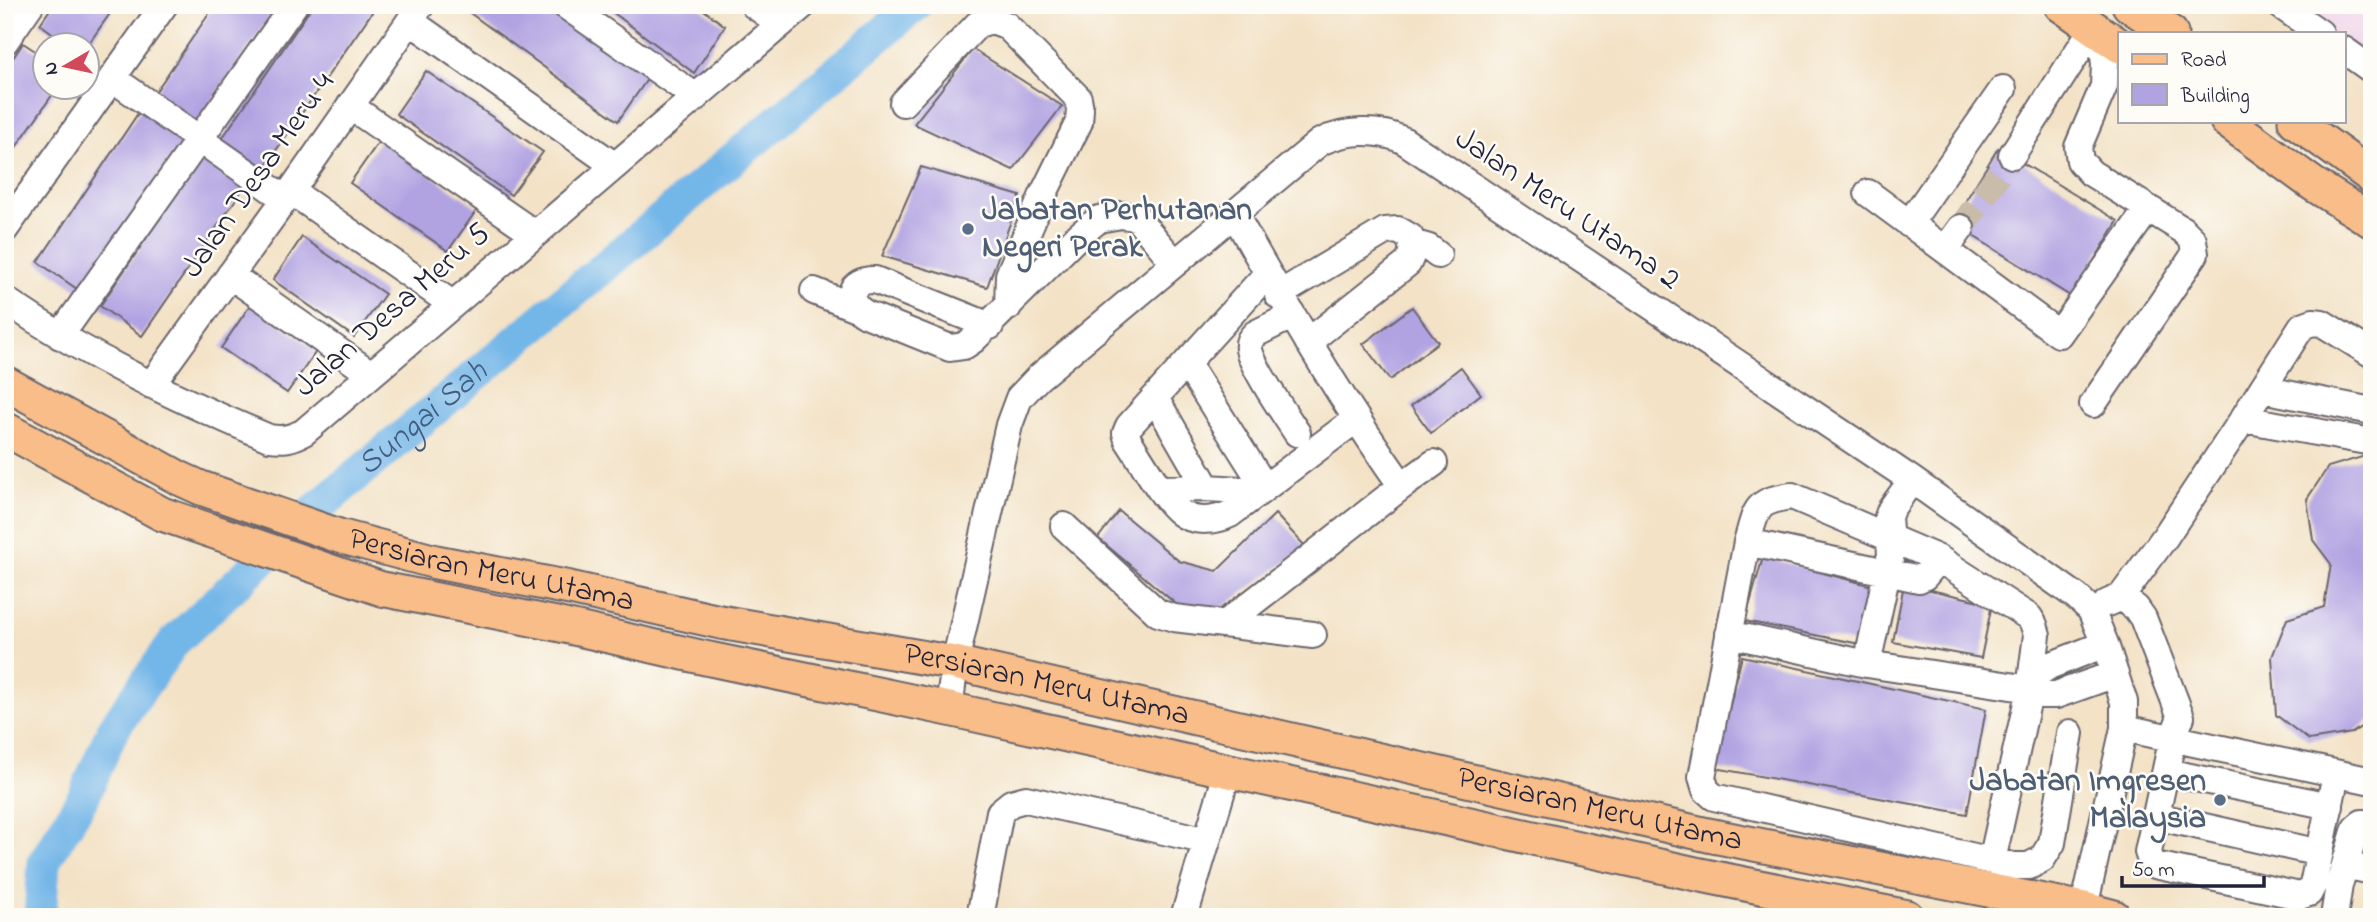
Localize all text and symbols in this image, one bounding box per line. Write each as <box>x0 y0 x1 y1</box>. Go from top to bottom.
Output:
north arrow <box>32 32 102 102</box>
legend <box>2118 32 2346 122</box>
text: Road <box>2181 46 2227 76</box>
text: N <box>37 60 66 77</box>
street label: Jalan Desa Meru 4 <box>170 63 348 289</box>
text: Building <box>2180 82 2250 114</box>
street label: Jalan Meru Utama 2 <box>1445 117 1689 303</box>
place label: Jabatan Perhutanan Negeri Perak <box>982 188 1252 273</box>
street label: Jalan Desa Meru 5 <box>284 212 502 410</box>
marker: Jabatan Perhutanan Negeri Perak <box>960 221 976 237</box>
water label: Sungai Sah <box>347 349 500 488</box>
street label: Persiaran Meru Utama <box>343 516 639 625</box>
street label: Persiaran Meru Utama <box>900 631 1194 739</box>
street label: Persiaran Meru Utama <box>1452 755 1746 865</box>
place label: Jabatan Imgresen Malaysia <box>1970 759 2206 844</box>
marker: Jabatan Imgresen Malaysia <box>2212 792 2228 808</box>
scale bar <box>2122 845 2263 889</box>
text: 50 m <box>2132 856 2175 886</box>

